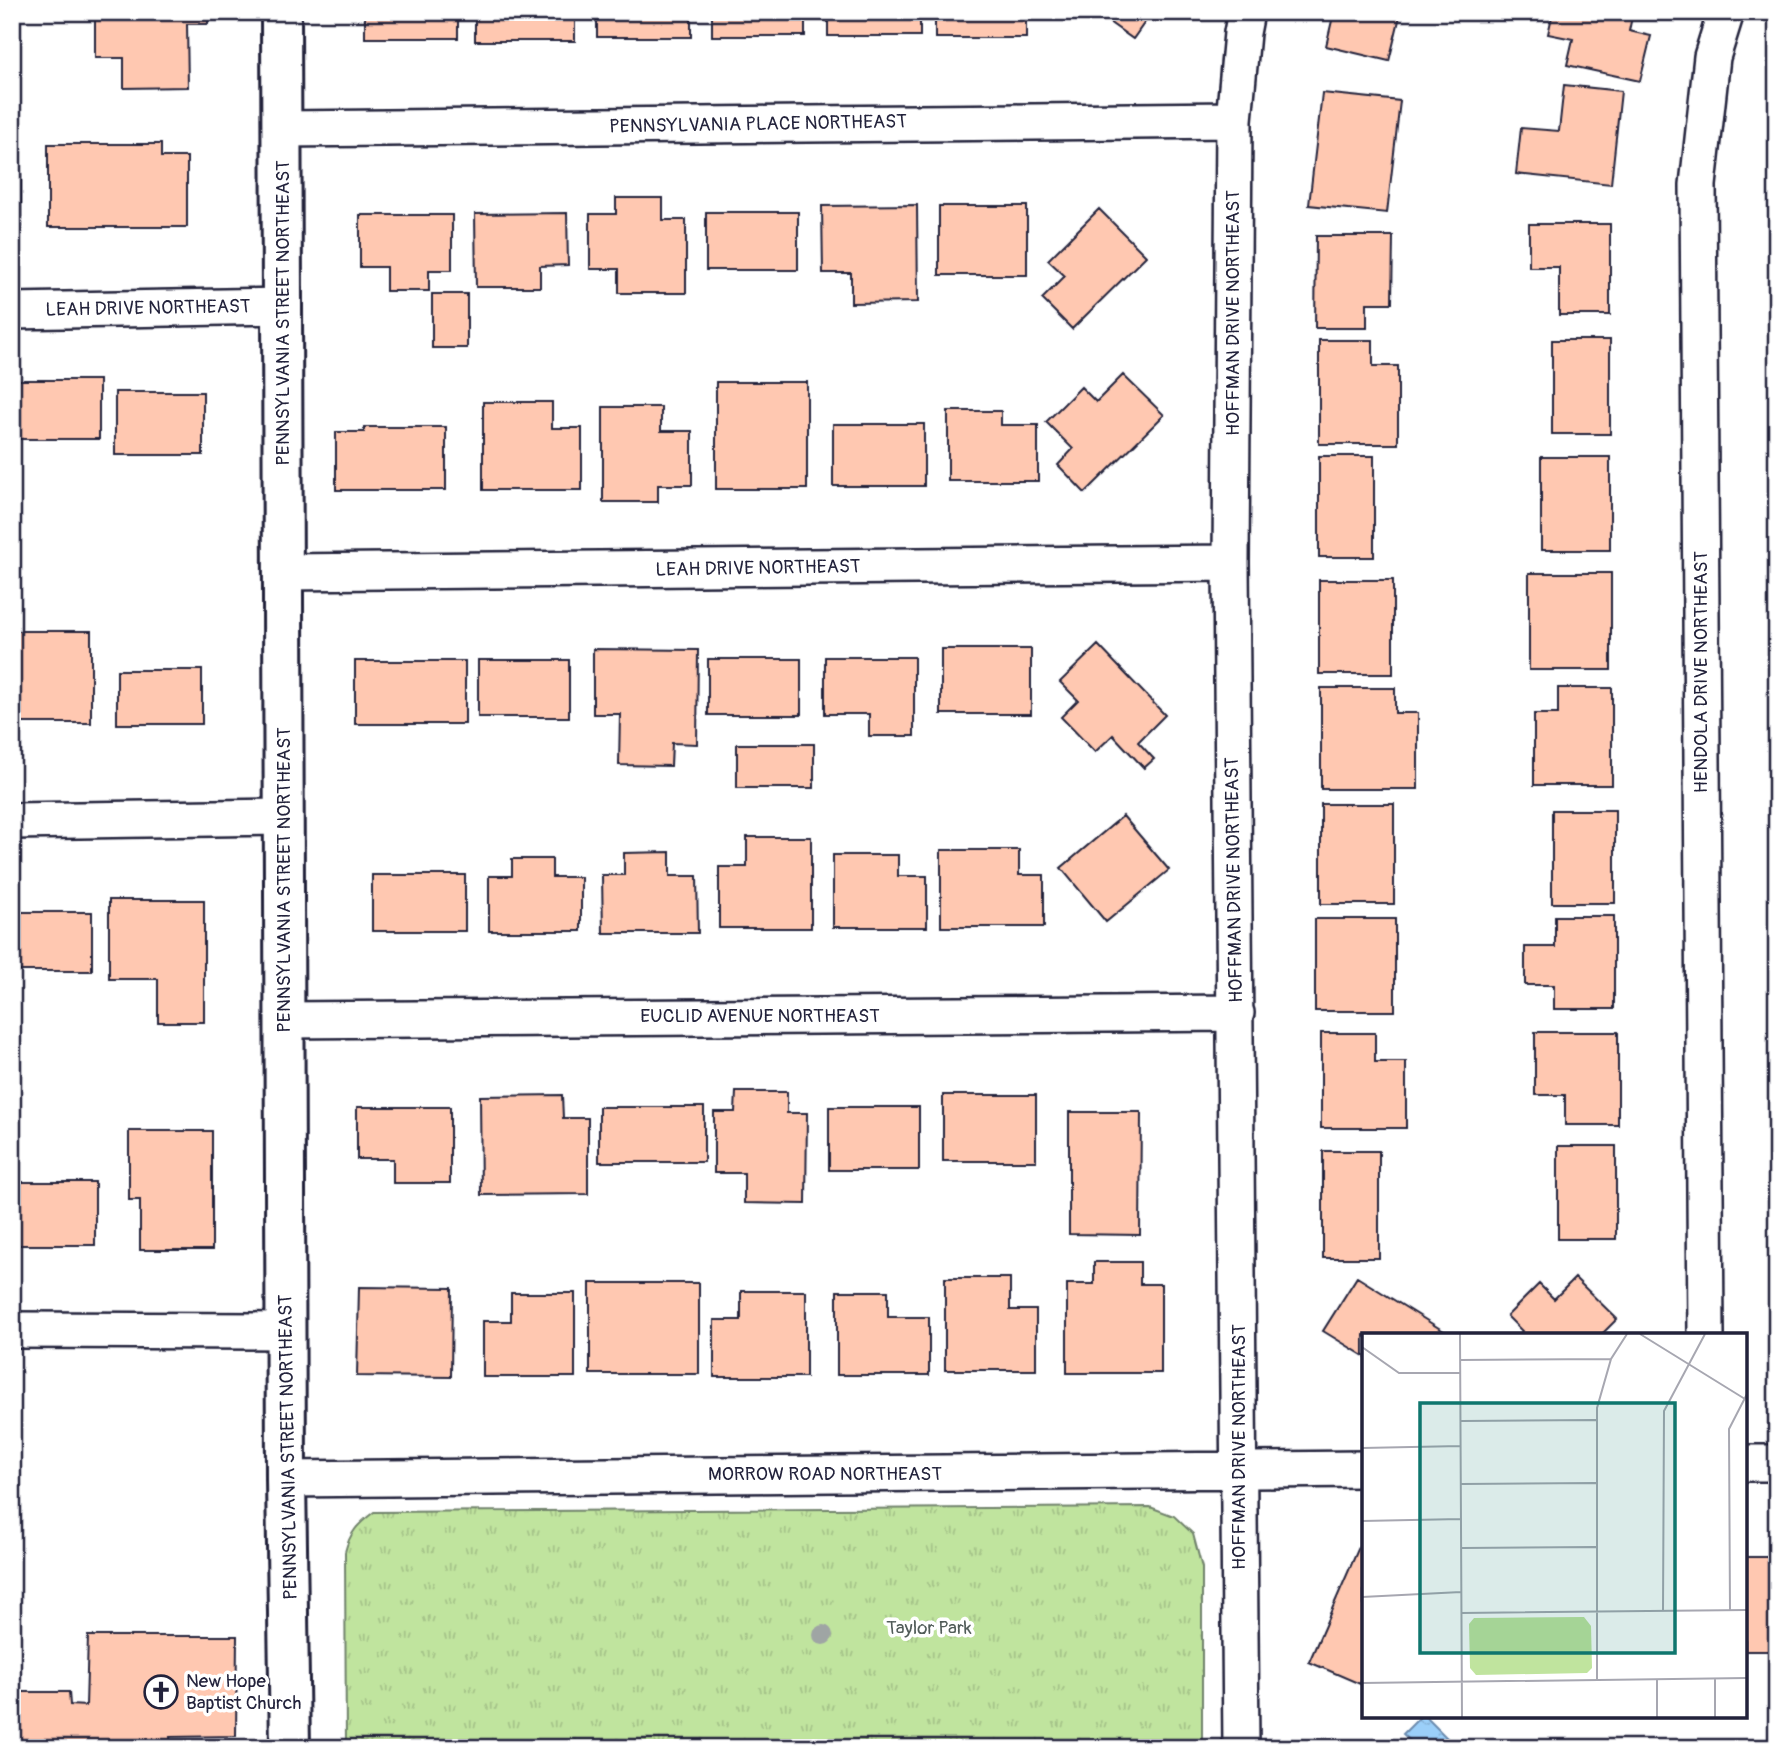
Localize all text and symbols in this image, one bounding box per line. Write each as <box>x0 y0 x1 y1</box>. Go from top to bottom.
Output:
street label: PENNSYLVANIA PLACE NORTHEAST <box>609 109 907 139</box>
street label: PENNSYLVANIA STREET NORTHEAST <box>271 160 295 466</box>
street label: HOFFMAN DRIVE NORTHEAST <box>1221 190 1245 436</box>
street label: LEAH DRIVE NORTHEAST <box>45 294 251 322</box>
street label: HENDOLA DRIVE NORTHEAST <box>1689 551 1713 793</box>
street label: LEAH DRIVE NORTHEAST <box>655 554 861 582</box>
street label: PENNSYLVANIA STREET NORTHEAST <box>272 727 296 1033</box>
street label: HOFFMAN DRIVE NORTHEAST <box>1220 757 1248 1003</box>
street label: EUCLID AVENUE NORTHEAST <box>640 1004 880 1028</box>
street label: PENNSYLVANIA STREET NORTHEAST <box>273 1294 303 1600</box>
street label: HOFFMAN DRIVE NORTHEAST <box>1227 1324 1251 1570</box>
inset map <box>1362 1333 1747 1718</box>
street label: MORROW ROAD NORTHEAST <box>708 1462 942 1486</box>
park label: Taylor Park <box>886 1616 972 1640</box>
place label: New Hope Baptist Church <box>186 1669 301 1715</box>
church icon: New Hope Baptist Church <box>142 1673 180 1711</box>

